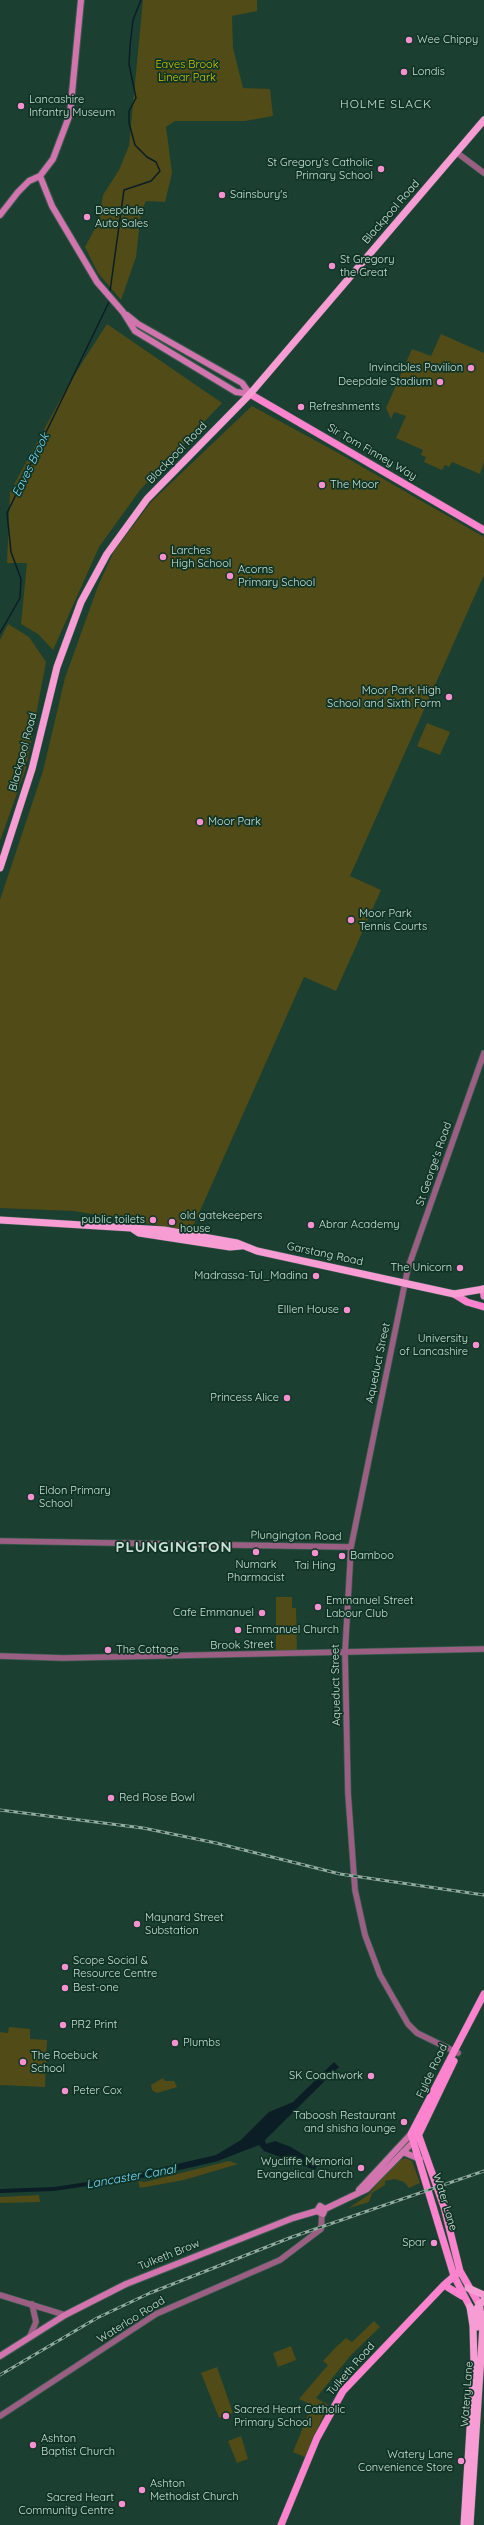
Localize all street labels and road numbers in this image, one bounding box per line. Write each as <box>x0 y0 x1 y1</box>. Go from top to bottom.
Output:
street label: Blackpool Road <box>360 177 422 247</box>
street label: Blackpool Road <box>144 419 210 487</box>
street label: Sir Tom Finney Way <box>325 421 419 483</box>
street label: Blackpool Road <box>6 711 40 793</box>
street label: St George's Road <box>413 1120 455 1208</box>
street label: Garstang Road <box>286 1239 364 1269</box>
street label: Aqueduct Street <box>363 1322 393 1404</box>
street label: Plungington Road <box>250 1529 342 1543</box>
street label: Brook Street <box>210 1638 274 1652</box>
street label: Aqueduct Street <box>329 1644 343 1726</box>
street label: Fylde Road <box>414 2042 450 2100</box>
street label: Water Lane <box>430 2172 460 2232</box>
street label: Tulketh Brow <box>136 2237 202 2273</box>
street label: Waterloo Road <box>95 2294 167 2346</box>
street label: Tulketh Road <box>324 2340 378 2398</box>
street label: Watery Lane <box>458 2361 476 2427</box>

